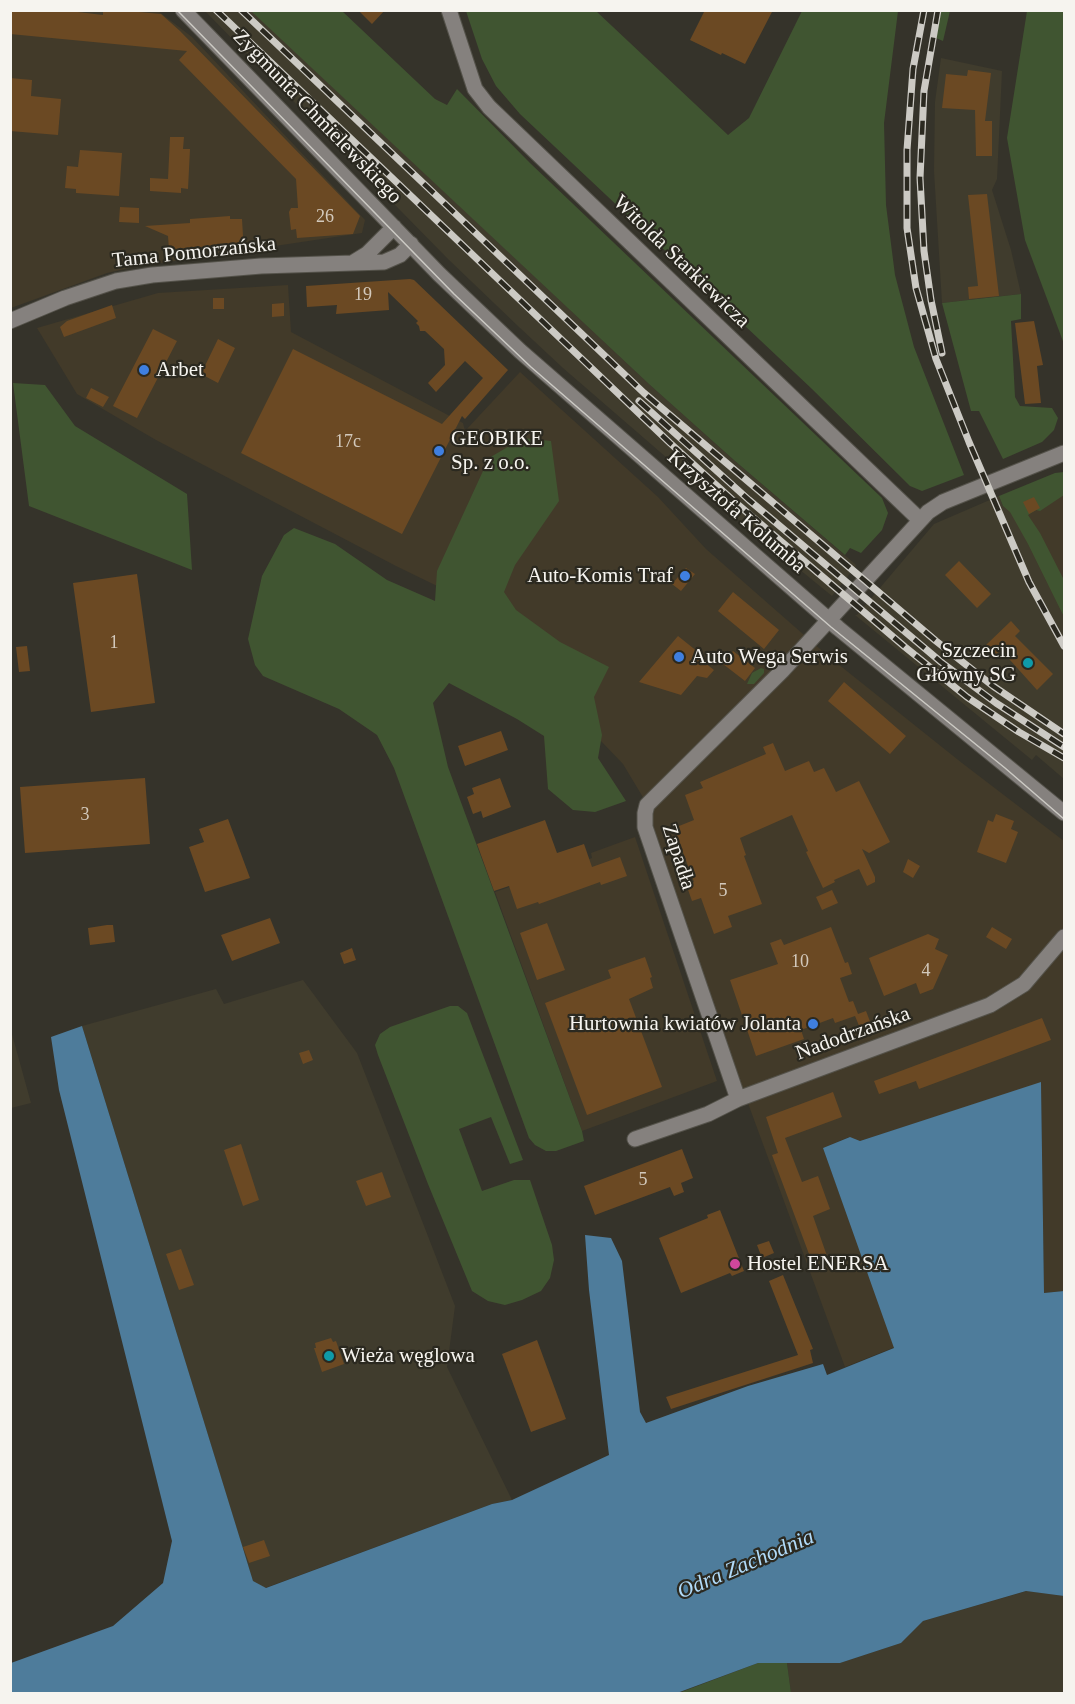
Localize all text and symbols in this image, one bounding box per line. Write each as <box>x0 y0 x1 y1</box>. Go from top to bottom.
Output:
street label: Zygmunta Chmielewskiego <box>227 25 407 209</box>
street label: Witolda Starkiewicza <box>607 190 755 334</box>
house number: 26 <box>316 206 334 228</box>
street label: Tama Pomorzańska <box>111 232 277 274</box>
house number: 19 <box>354 284 372 306</box>
place label: Arbet <box>156 357 204 383</box>
marker: Arbet <box>137 363 151 377</box>
place label: GEOBIKE Sp. z o.o. <box>451 426 543 476</box>
house number: 17c <box>335 431 361 453</box>
marker: GEOBIKE Sp. z o.o. <box>432 444 446 458</box>
street label: Krzysztofa Kolumba <box>661 445 811 579</box>
place label: Auto-Komis Traf <box>527 563 673 589</box>
marker: Auto-Komis Traf <box>678 569 692 583</box>
house number: 1 <box>110 632 118 654</box>
place label: Szczecin Główny SG <box>916 638 1016 688</box>
place label: Auto Wega Serwis <box>691 644 848 670</box>
marker: Auto Wega Serwis <box>672 650 686 664</box>
marker: Szczecin Główny SG <box>1021 656 1035 670</box>
house number: 3 <box>80 804 90 826</box>
street label: Zapadła <box>656 821 700 893</box>
house number: 5 <box>718 880 728 902</box>
house number: 10 <box>791 951 809 973</box>
house number: 4 <box>922 960 930 982</box>
street label: Nadodrzańska <box>792 1002 914 1066</box>
place label: Hurtownia kwiatów Jolanta <box>569 1011 801 1037</box>
marker: Hurtownia kwiatów Jolanta <box>806 1017 820 1031</box>
house number: 5 <box>638 1169 648 1191</box>
place label: Hostel ENERSA <box>747 1251 889 1277</box>
marker: Hostel ENERSA <box>728 1257 742 1271</box>
place label: Wieża węglowa <box>341 1343 475 1369</box>
marker: Wieża węglowa <box>322 1349 336 1363</box>
water label: Odra Zachodnia <box>674 1524 818 1606</box>

